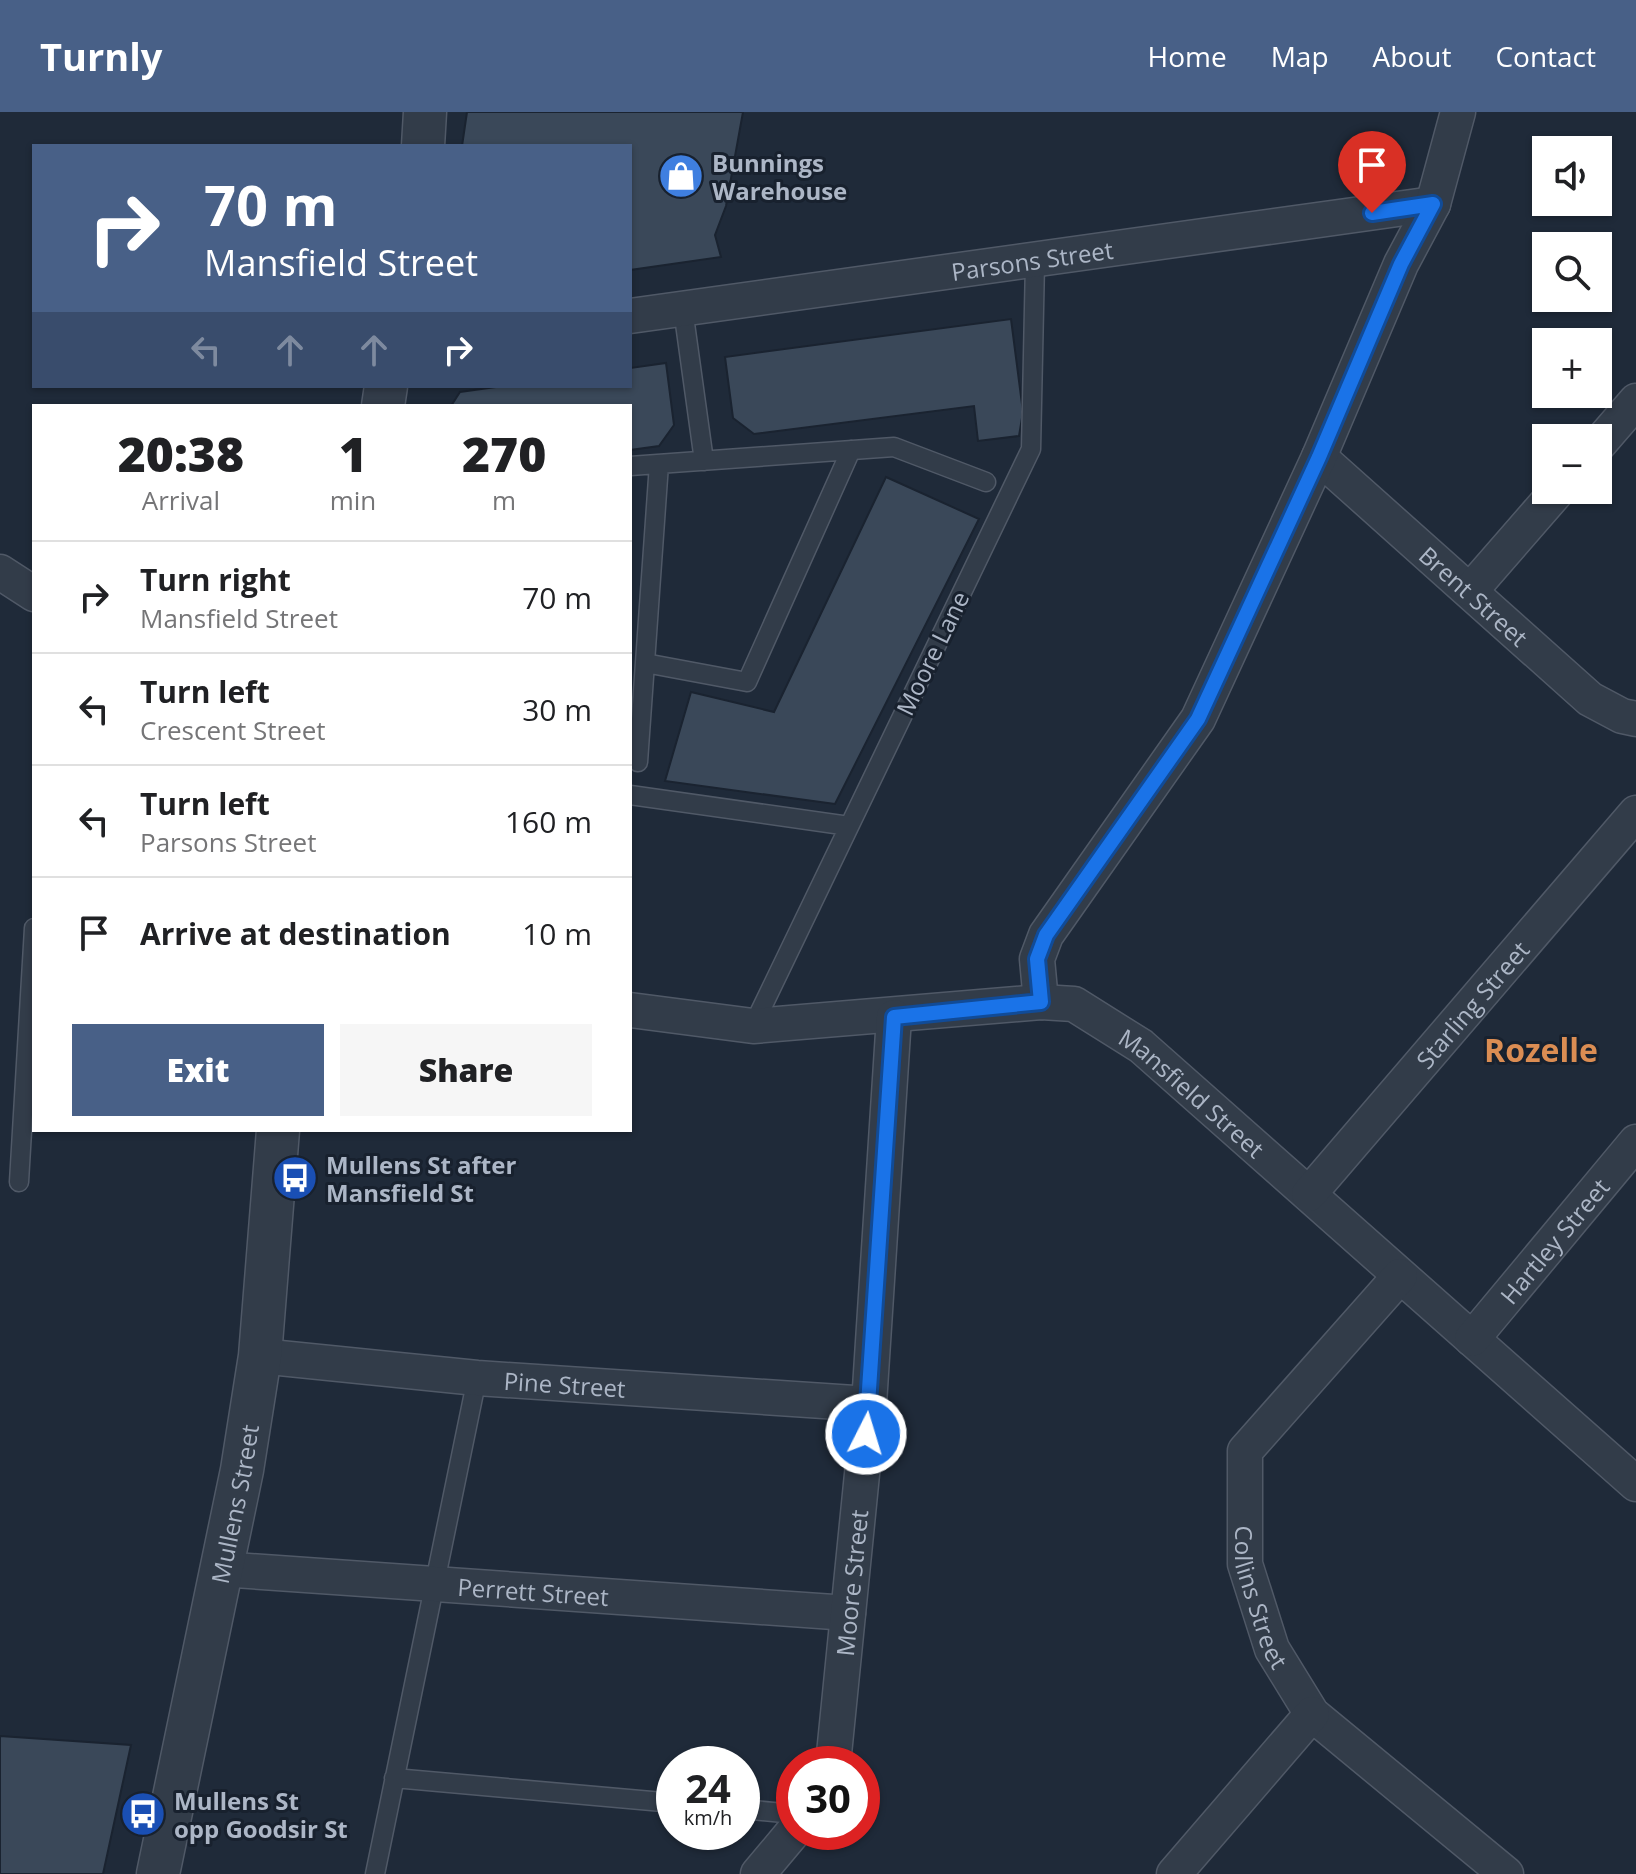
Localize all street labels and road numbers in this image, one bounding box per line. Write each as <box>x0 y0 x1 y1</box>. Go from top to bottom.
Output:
street label: Parsons Street <box>949 232 1115 288</box>
street label: Brent Street <box>1413 538 1536 653</box>
street label: Moore Lane <box>888 586 976 720</box>
street label: Starling Street <box>1408 934 1536 1075</box>
street label: Mansfield Street <box>1113 1020 1272 1165</box>
street label: Hartley Street <box>1492 1171 1616 1310</box>
street label: Pine Street <box>503 1363 627 1404</box>
street label: Mullens Street <box>202 1422 265 1586</box>
street label: Moore Street <box>827 1508 875 1658</box>
street label: Collins Street <box>1228 1526 1296 1674</box>
street label: Perrett Street <box>457 1569 610 1613</box>

